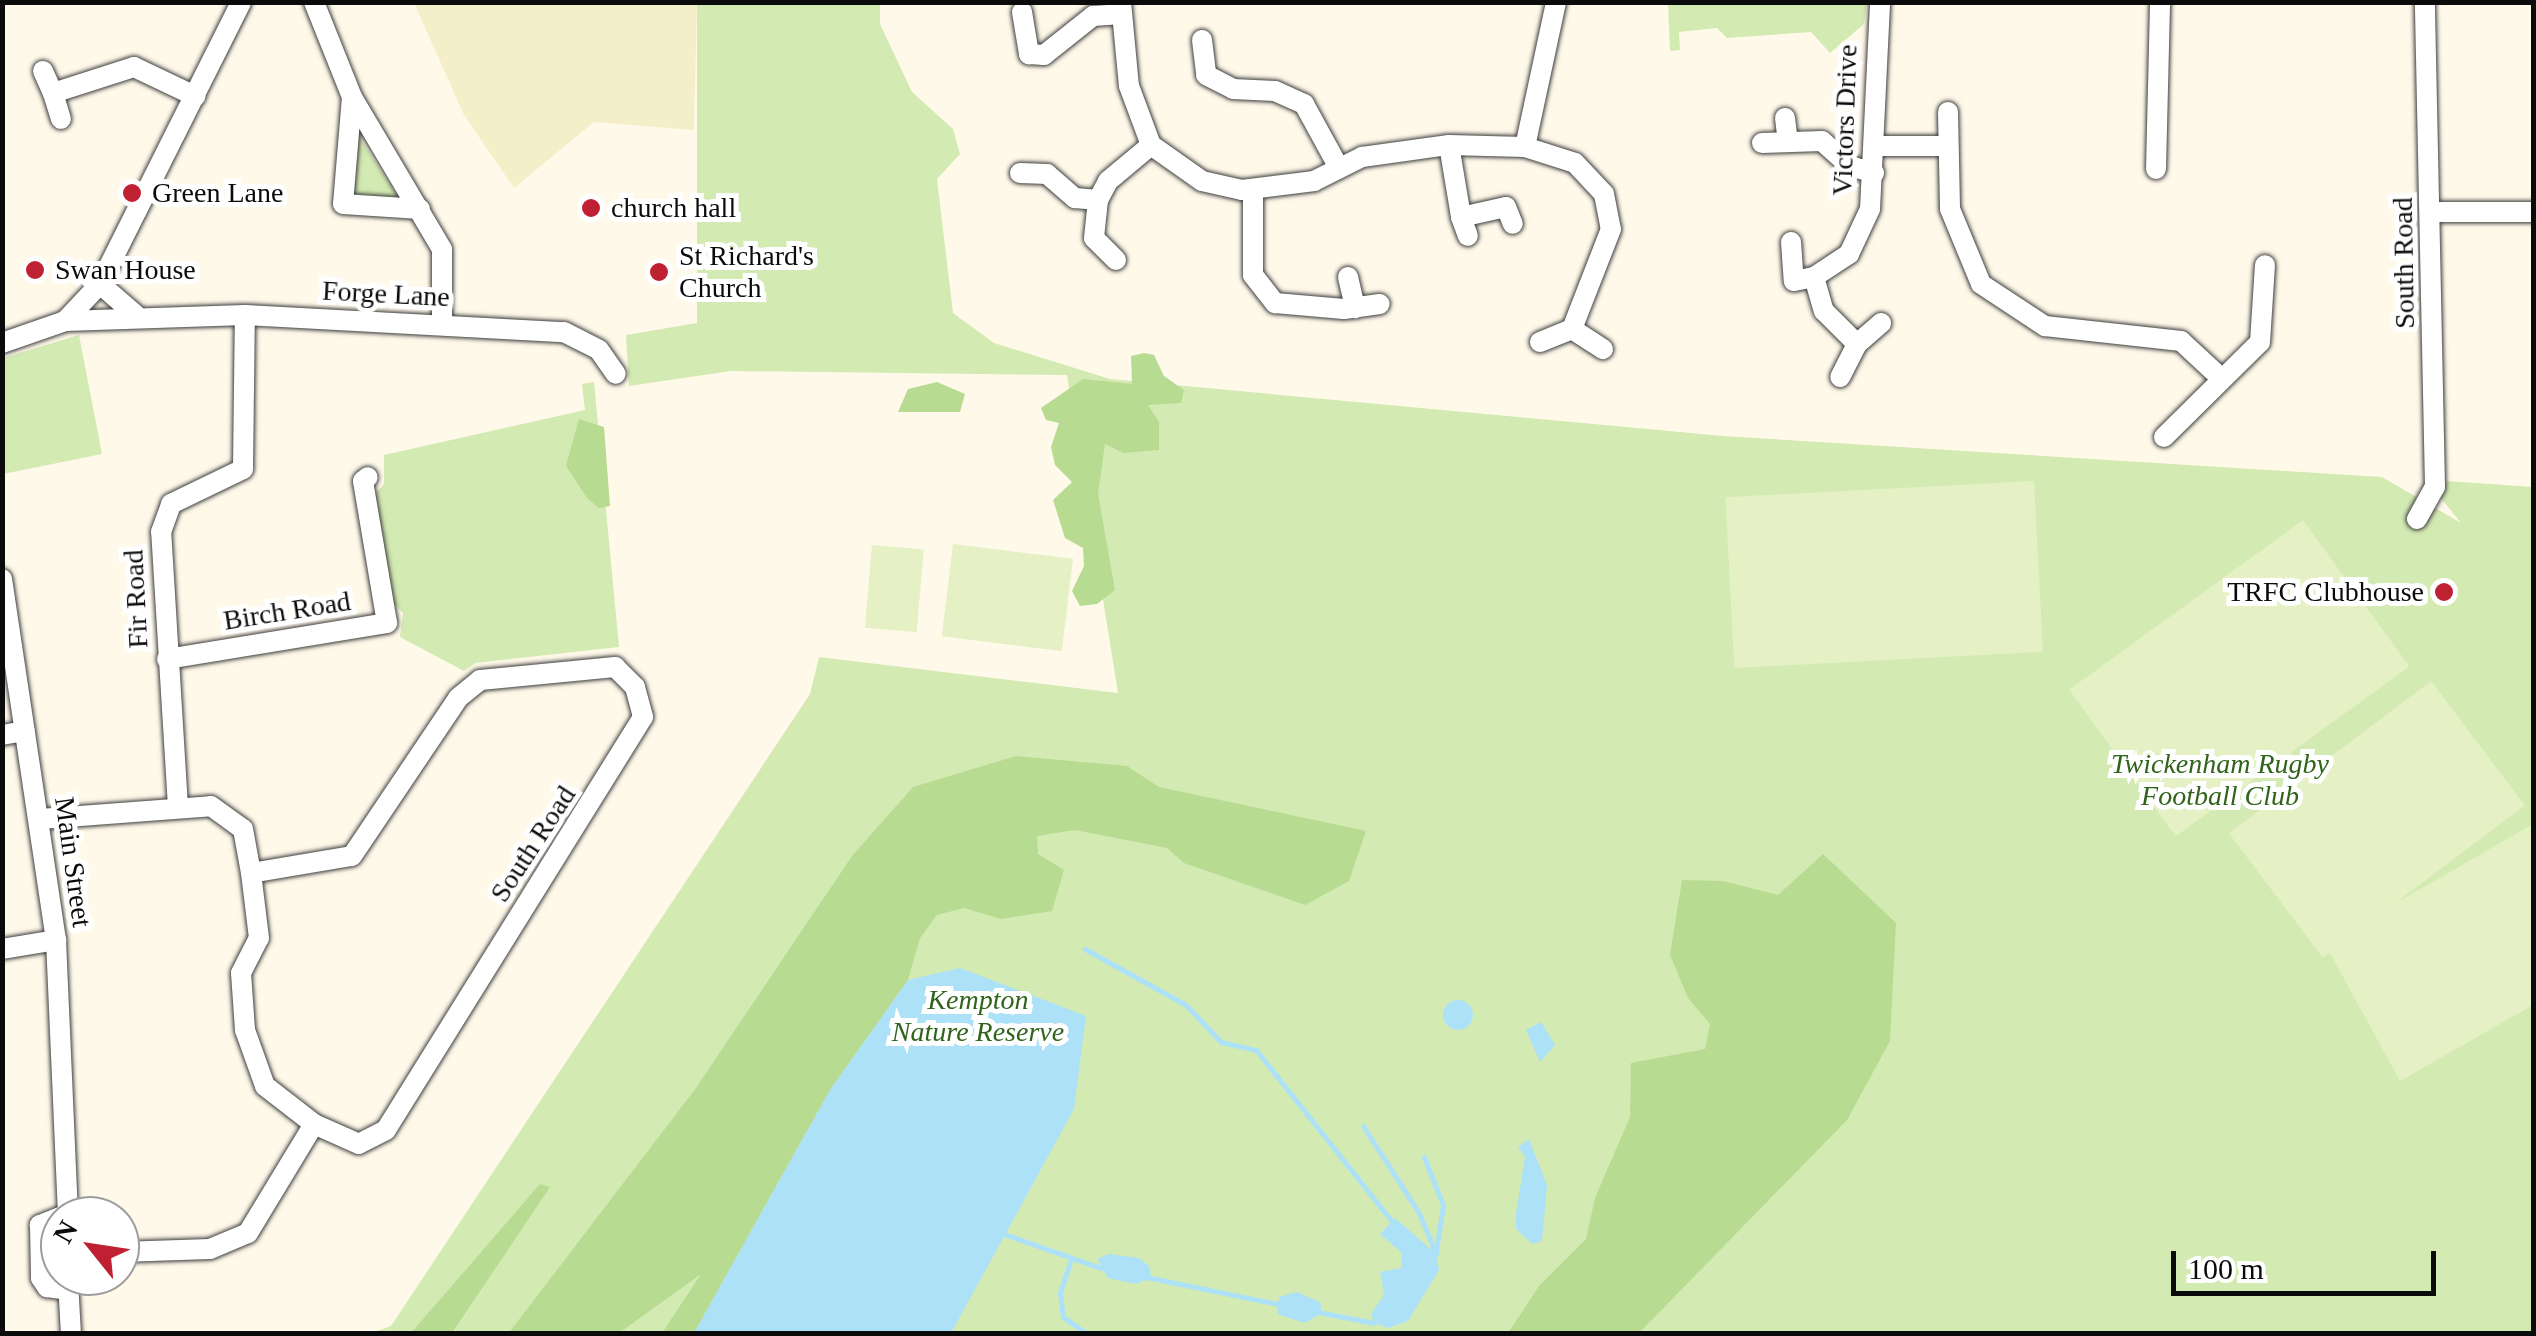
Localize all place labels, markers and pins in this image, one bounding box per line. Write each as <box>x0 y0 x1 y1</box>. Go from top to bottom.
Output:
place label: Green Lane <box>152 176 283 210</box>
marker: Green Lane <box>121 182 143 204</box>
place label: church hall <box>611 191 736 225</box>
marker: church hall <box>580 197 602 219</box>
place label: St Richard's Church <box>679 239 814 305</box>
place label: Swan House <box>55 253 196 287</box>
marker: Swan House <box>24 259 46 281</box>
marker: St Richard's Church <box>648 261 670 283</box>
place label: TRFC Clubhouse <box>2227 575 2424 609</box>
marker: TRFC Clubhouse <box>2433 581 2455 603</box>

